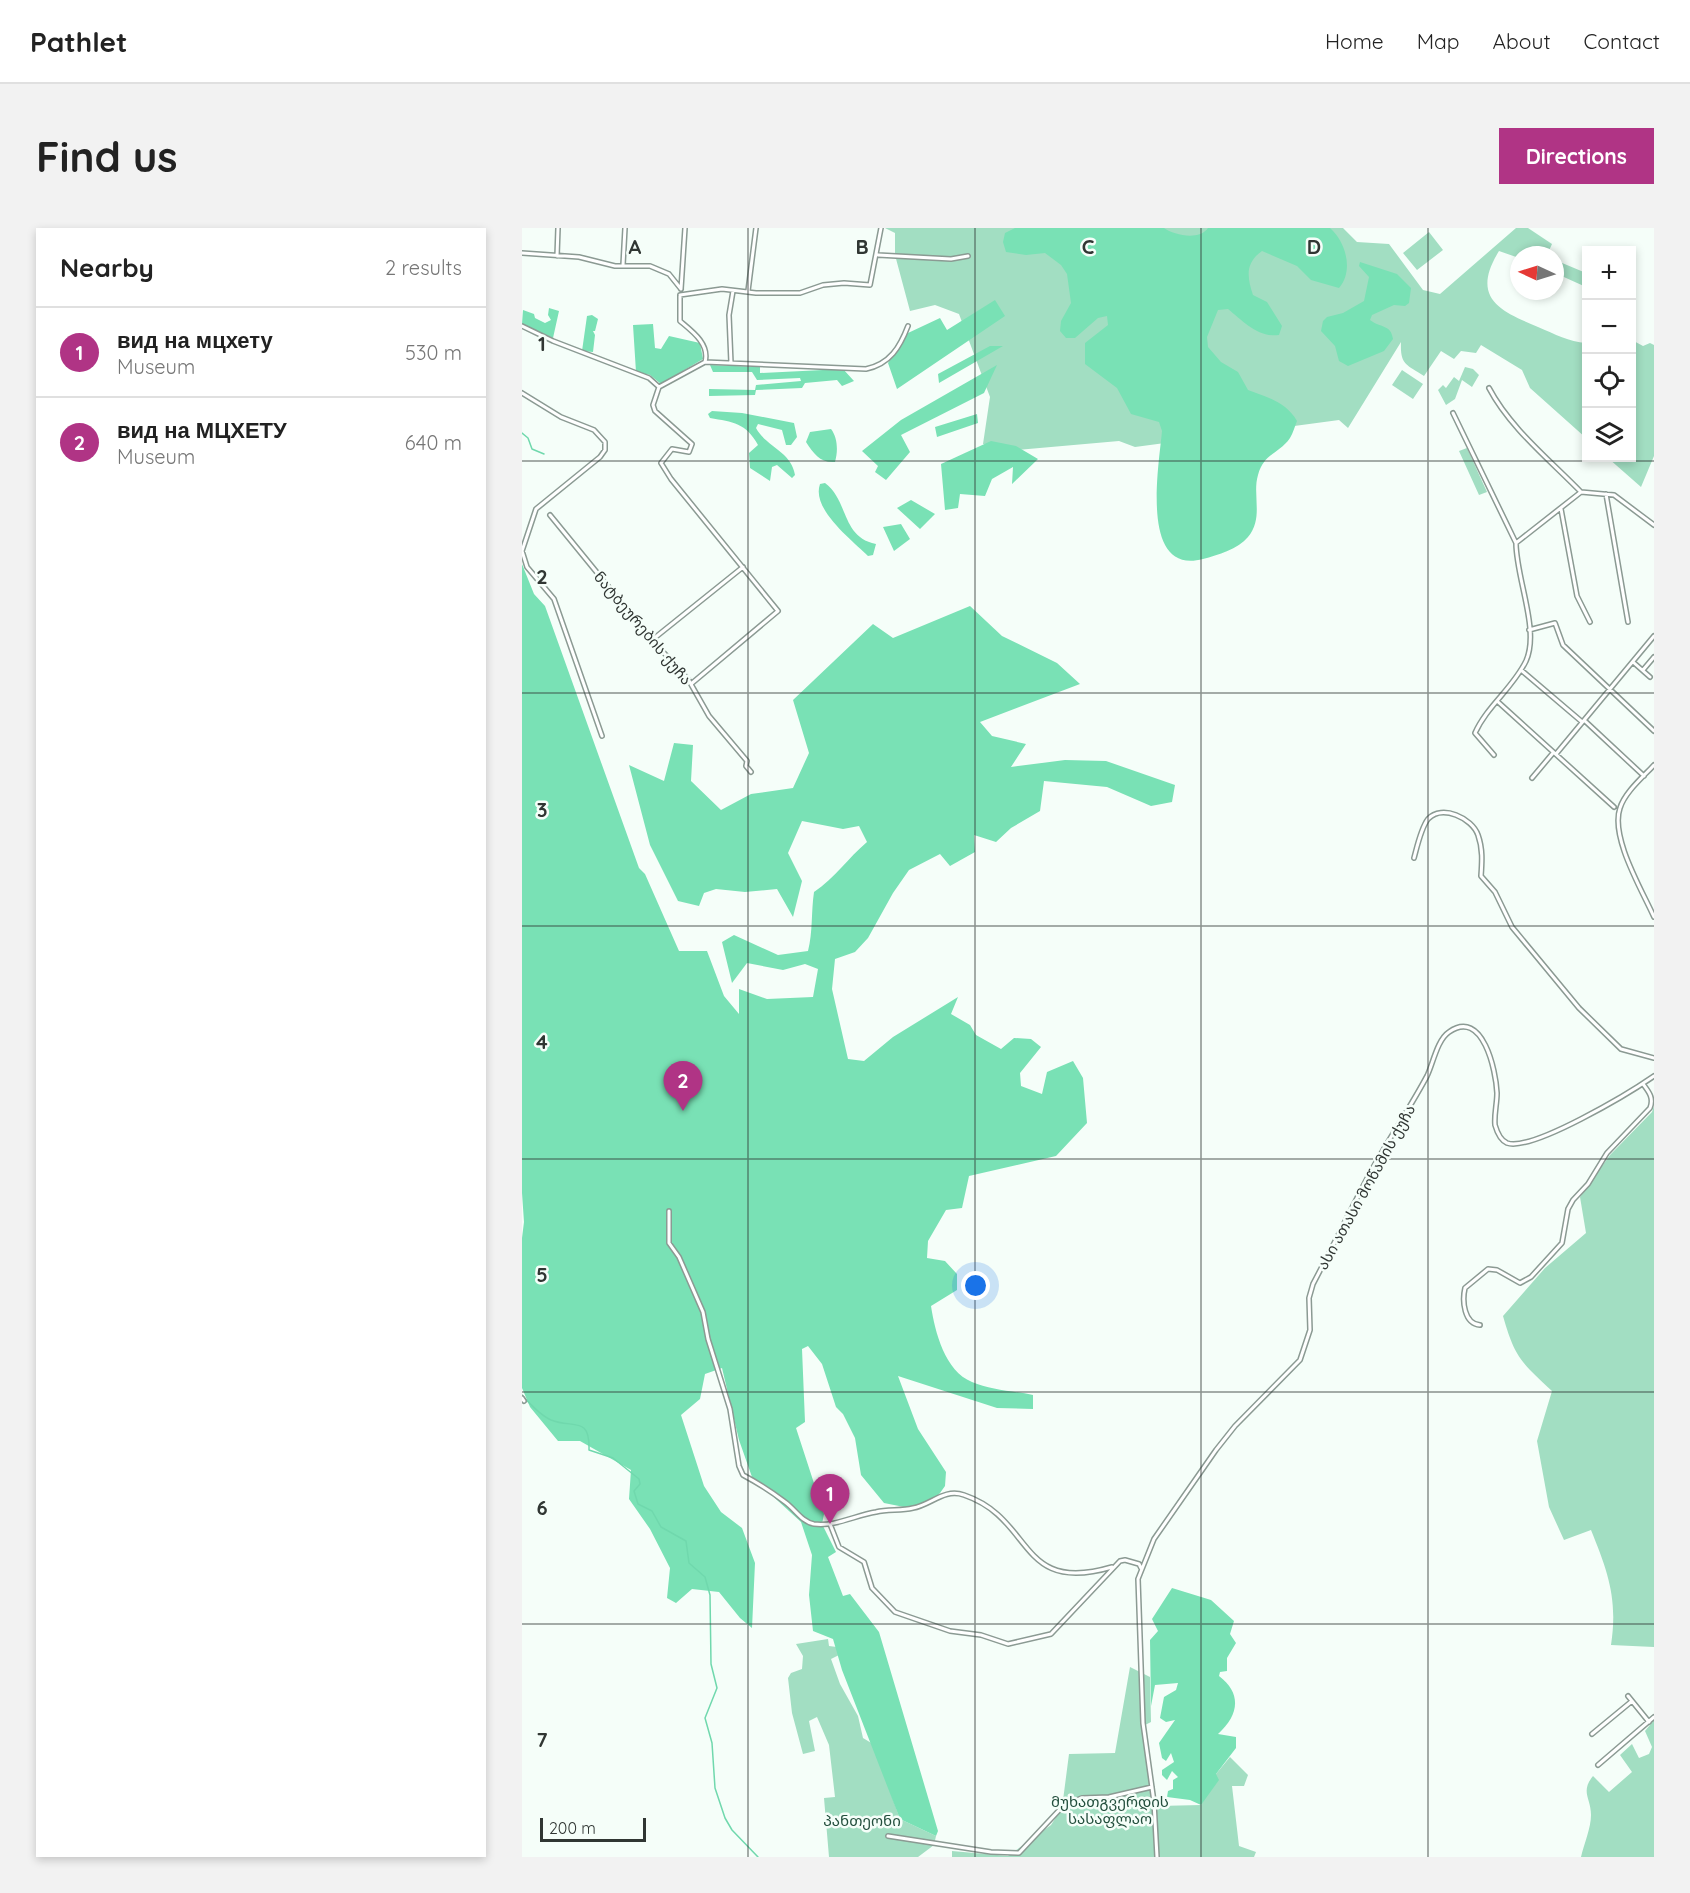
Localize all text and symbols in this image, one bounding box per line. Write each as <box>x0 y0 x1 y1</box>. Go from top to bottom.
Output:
text: Pathlet <box>30 24 127 59</box>
text: Home <box>1325 28 1384 54</box>
text: Map <box>1417 28 1460 54</box>
text: About <box>1493 28 1551 54</box>
text: Contact <box>1584 28 1660 54</box>
button: Directions <box>1499 128 1654 184</box>
text: Find us <box>36 130 178 183</box>
text: A <box>629 234 642 259</box>
text: B <box>855 234 869 259</box>
text: C <box>1082 234 1095 259</box>
text: D <box>1307 234 1321 259</box>
north arrow <box>1510 246 1564 300</box>
map controls <box>1582 246 1636 462</box>
button: + <box>1582 246 1636 300</box>
text: Nearby <box>60 251 154 284</box>
text: 2 results <box>385 255 462 280</box>
button: − <box>1582 300 1636 354</box>
text: вид на мцхету <box>117 326 273 354</box>
text: 1 <box>538 331 546 356</box>
text: 1 <box>76 340 83 365</box>
text: 530 m <box>405 340 462 365</box>
text: Museum <box>117 354 195 379</box>
button: locate <box>1582 354 1636 408</box>
button: layers <box>1582 408 1636 462</box>
text: вид на МЦХЕТУ <box>117 416 287 444</box>
text: 2 <box>74 430 85 455</box>
text: 640 m <box>405 430 462 455</box>
text: Museum <box>117 444 195 469</box>
text: 2 <box>536 564 548 589</box>
street label: ნატბეურების ქუჩა <box>590 567 696 689</box>
text: 3 <box>537 797 547 822</box>
text: 4 <box>536 1029 548 1054</box>
pin: 2 <box>664 1062 702 1111</box>
street label: ასი ათასი მოწამის ქუჩა <box>1313 1101 1419 1273</box>
text: 5 <box>536 1262 548 1287</box>
your location <box>961 1271 990 1300</box>
pin: 1 <box>810 1474 850 1524</box>
text: 6 <box>536 1495 548 1520</box>
text: 7 <box>537 1727 548 1752</box>
park label: მუხათგვერდის სასაფლაო <box>1051 1792 1169 1828</box>
park label: პანთეონი <box>823 1811 901 1830</box>
scale bar <box>540 1815 646 1842</box>
text: 200 m <box>549 1818 596 1838</box>

